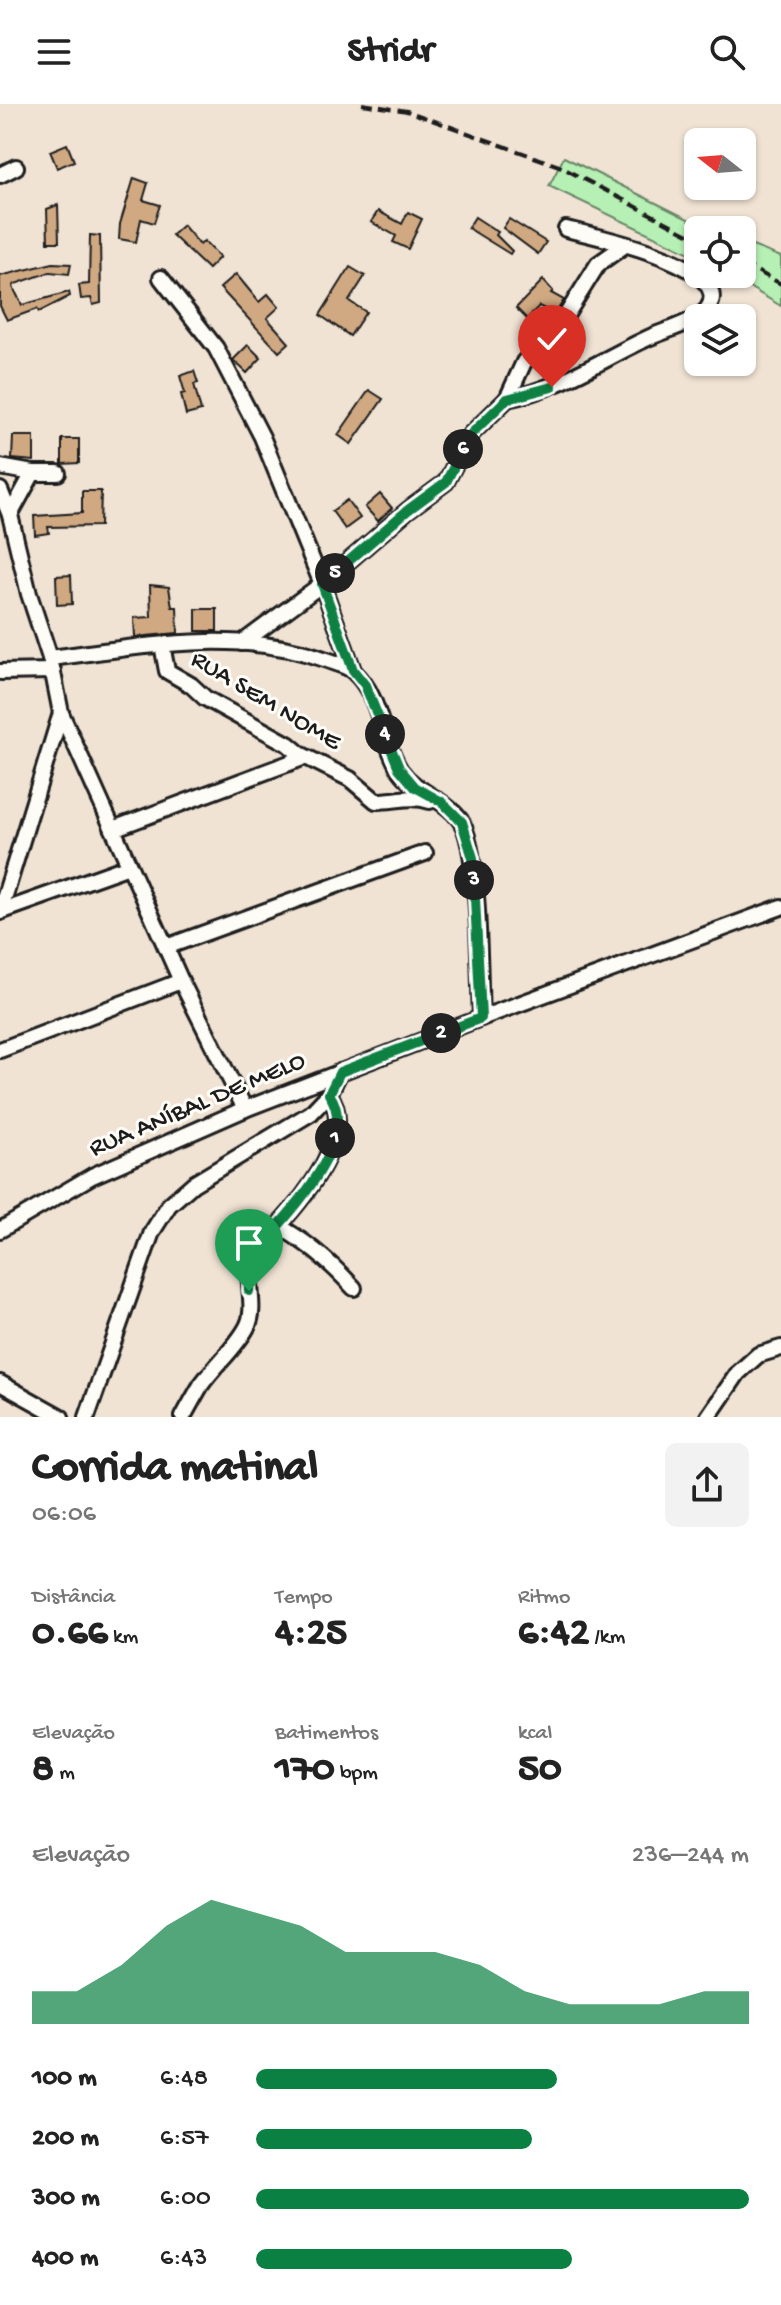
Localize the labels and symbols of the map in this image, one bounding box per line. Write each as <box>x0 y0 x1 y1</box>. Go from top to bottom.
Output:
north arrow <box>684 128 756 200</box>
pin <box>518 305 586 387</box>
pin: 6 <box>443 429 483 469</box>
pin: 5 <box>315 553 355 593</box>
street label: RUA SEM NOME <box>184 645 346 759</box>
pin: 4 <box>365 714 405 754</box>
pin: 3 <box>454 860 494 900</box>
pin: 2 <box>421 1013 461 1053</box>
street label: RUA ANÍBAL DE MELO <box>85 1046 311 1166</box>
pin: 1 <box>315 1118 355 1158</box>
pin <box>215 1209 283 1291</box>

